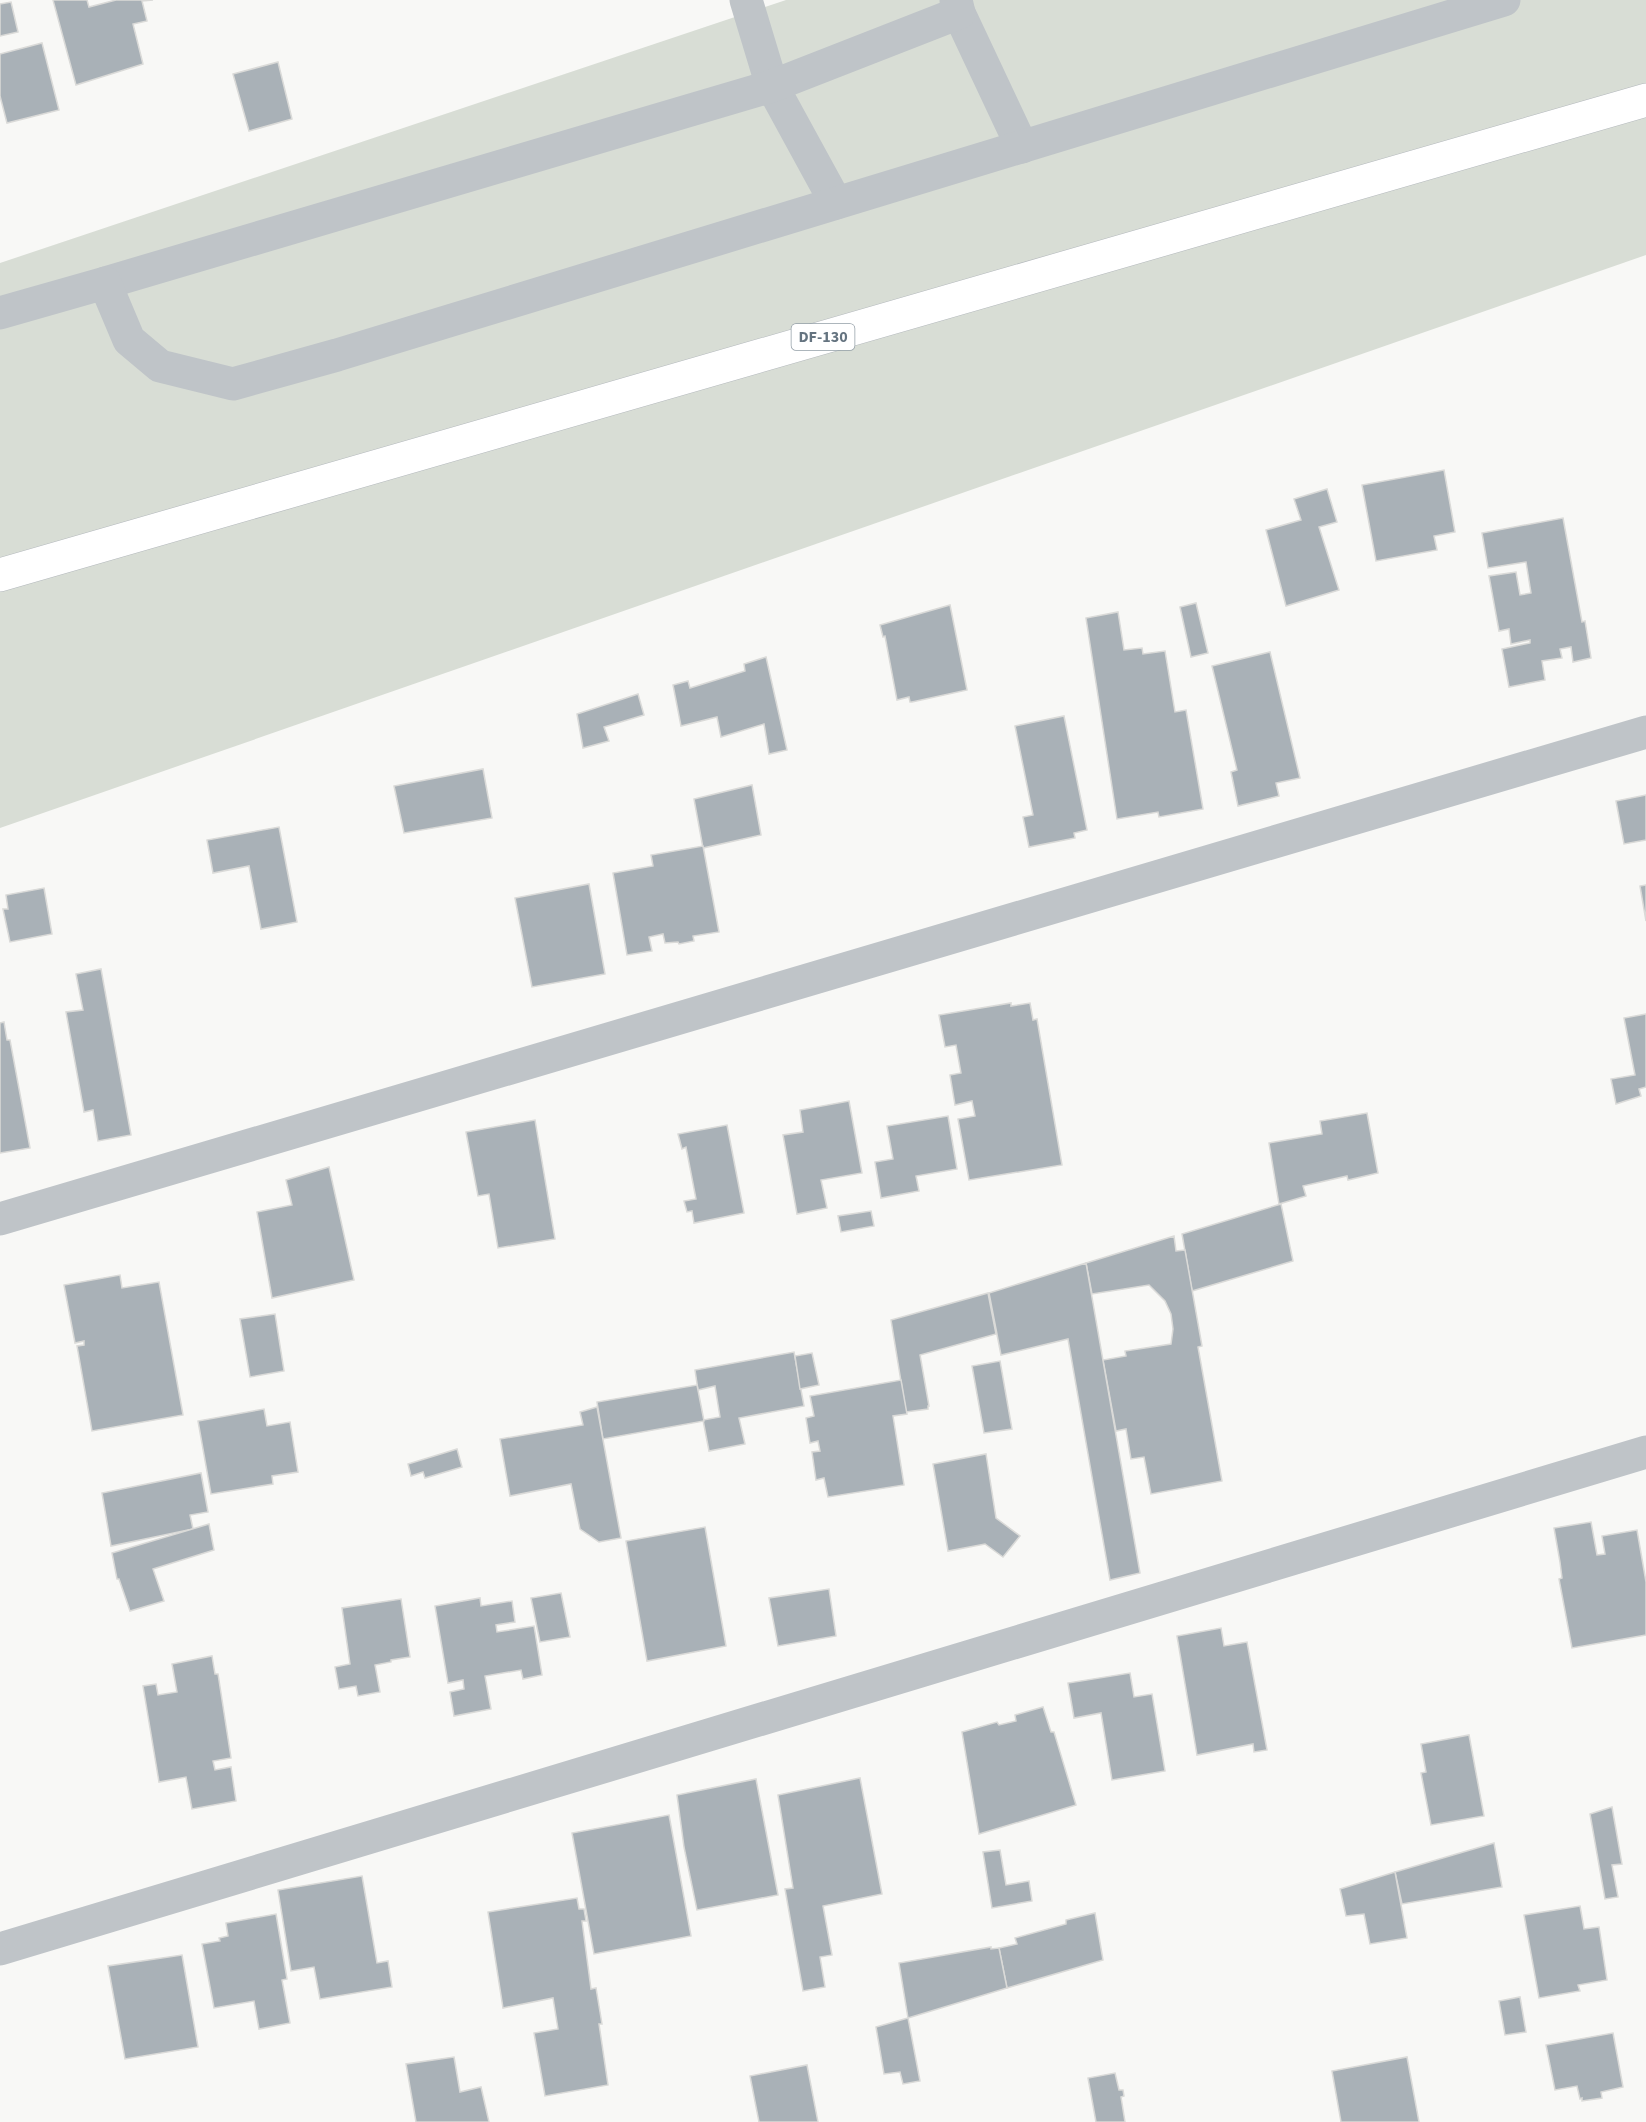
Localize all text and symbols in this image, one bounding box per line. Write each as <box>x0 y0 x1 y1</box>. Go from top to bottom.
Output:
road number: DF-130 <box>792 324 854 350</box>

